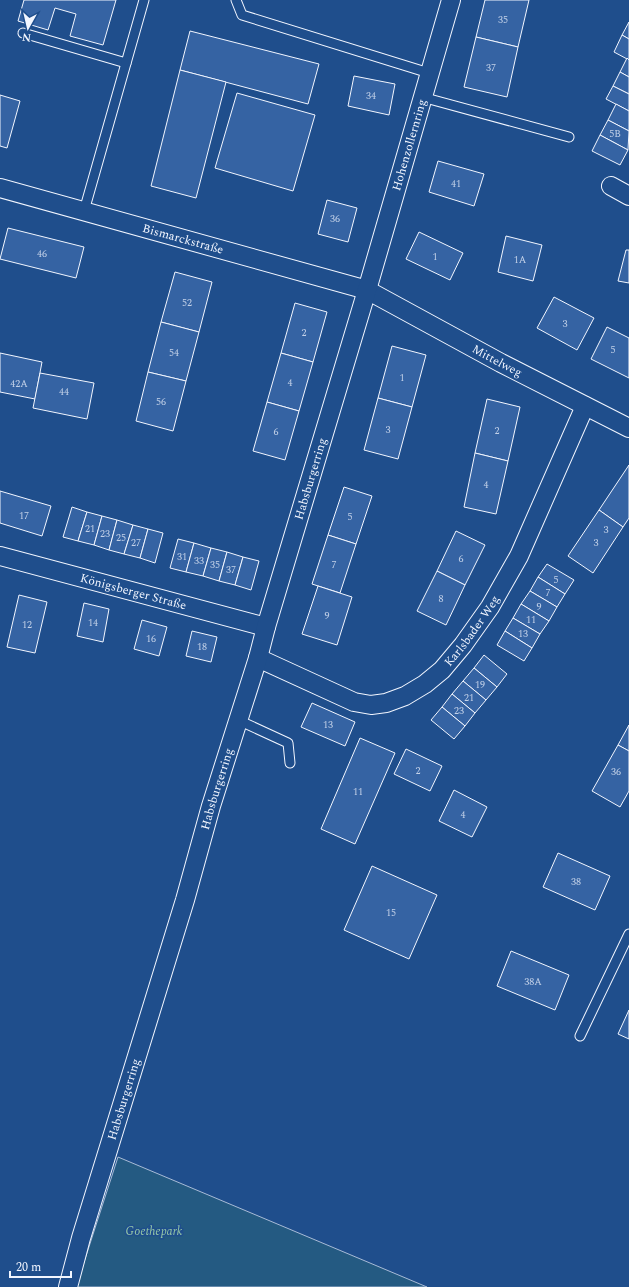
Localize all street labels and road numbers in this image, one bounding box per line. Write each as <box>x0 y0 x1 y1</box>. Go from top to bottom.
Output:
street label: Hohenzollernring <box>387 97 432 193</box>
street label: Bismarckstraße <box>140 219 226 260</box>
street label: Mittelweg <box>468 340 525 382</box>
street label: Habsburgerring <box>290 436 332 522</box>
street label: Königsberger Straße <box>78 569 189 615</box>
street label: Karlsbader Weg <box>440 592 505 671</box>
street label: Habsburgerring <box>196 746 239 832</box>
street label: Habsburgerring <box>103 1056 146 1143</box>

